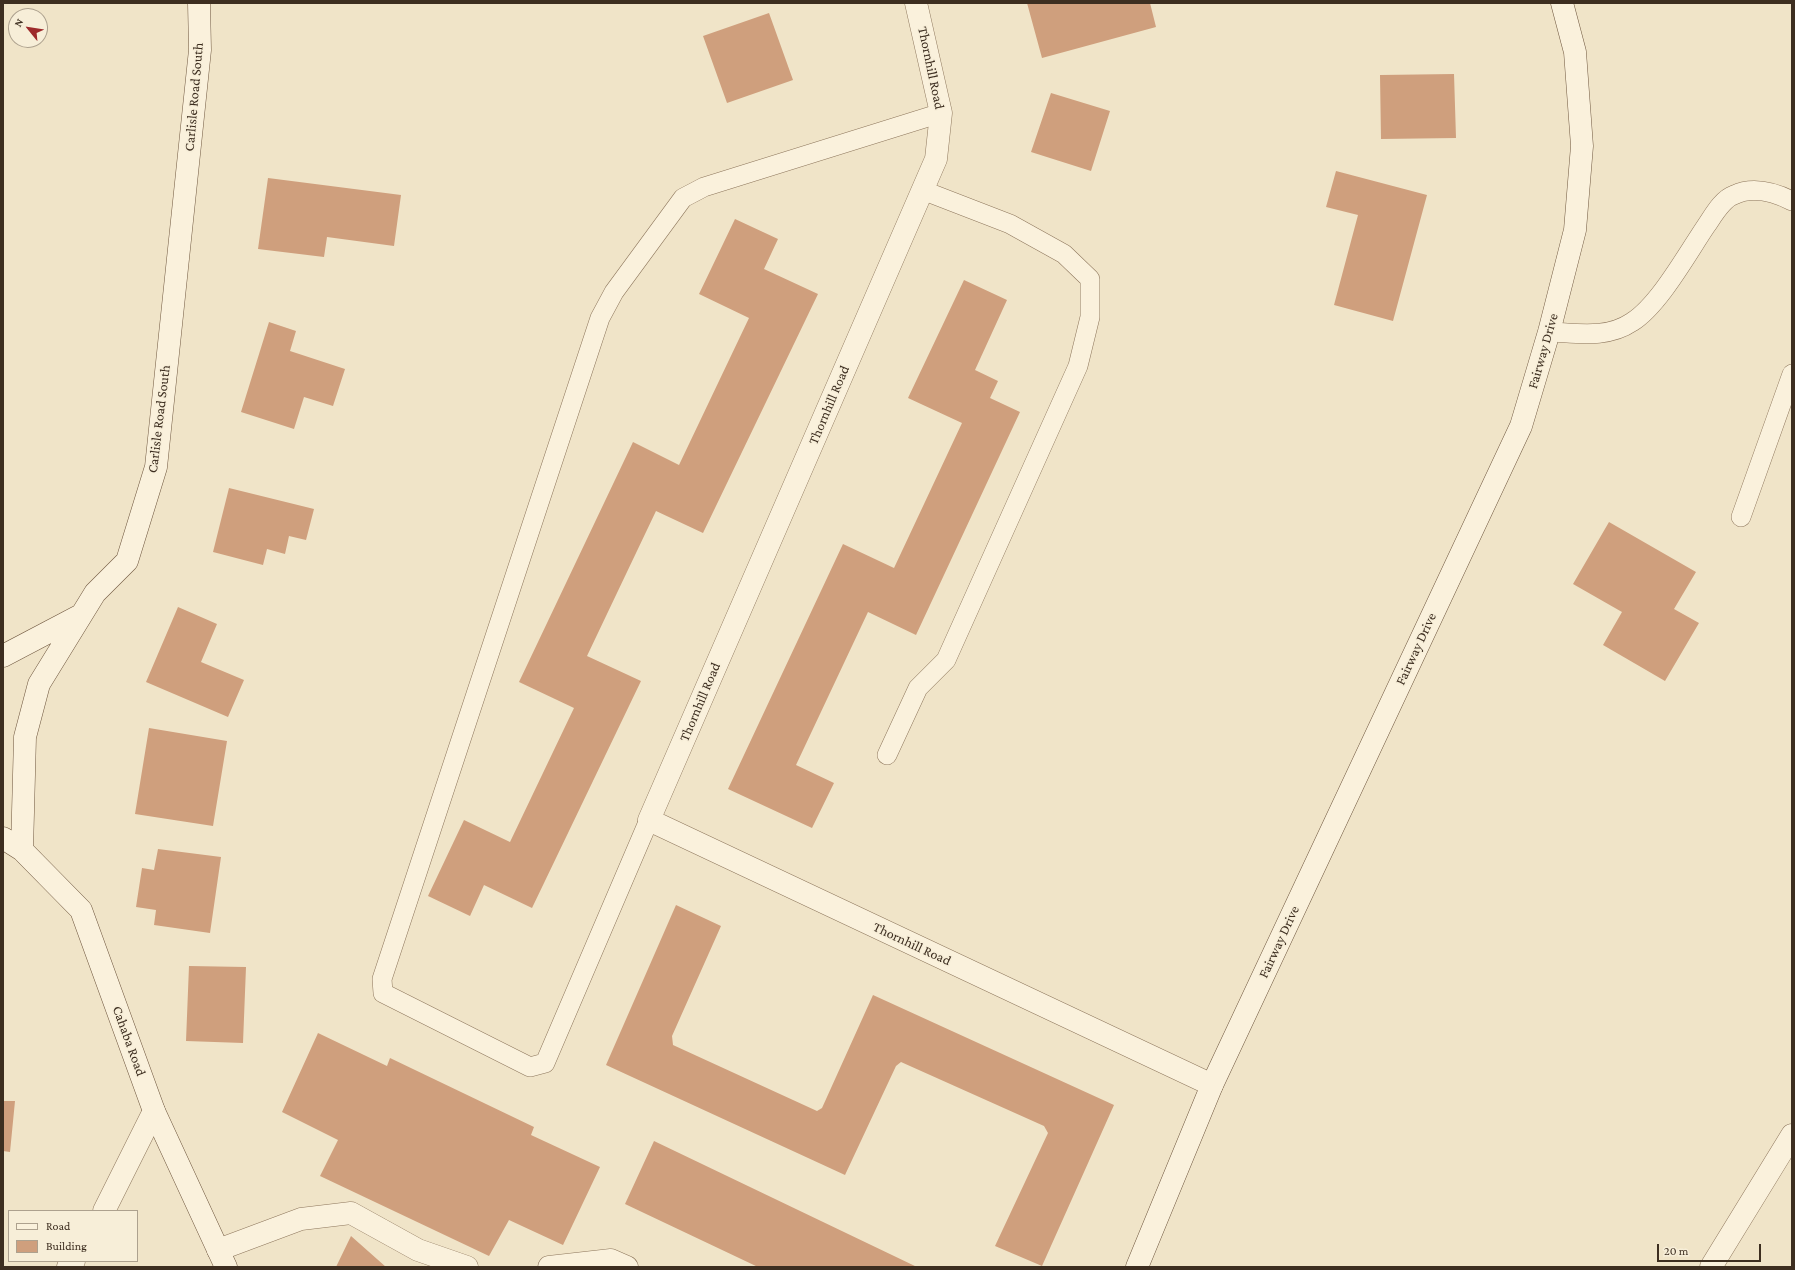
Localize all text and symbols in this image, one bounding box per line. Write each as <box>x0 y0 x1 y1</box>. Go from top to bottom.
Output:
north arrow <box>8 8 48 48</box>
text: N <box>11 16 26 29</box>
street label: Thornhill Road <box>914 25 948 111</box>
street label: Carlisle Road South <box>181 42 207 152</box>
street label: Fairway Drive <box>1524 311 1562 391</box>
street label: Thornhill Road <box>805 363 853 447</box>
street label: Carlisle Road South <box>144 364 174 474</box>
street label: Fairway Drive <box>1392 610 1440 688</box>
street label: Thornhill Road <box>676 660 724 744</box>
street label: Fairway Drive <box>1255 903 1303 981</box>
street label: Thornhill Road <box>870 919 954 969</box>
street label: Cahaba Road <box>109 1004 149 1078</box>
legend <box>8 1210 138 1262</box>
text: Road <box>46 1219 70 1233</box>
scale bar <box>1659 1236 1763 1262</box>
text: Building <box>46 1239 87 1253</box>
text: 20 m <box>1664 1244 1688 1258</box>

